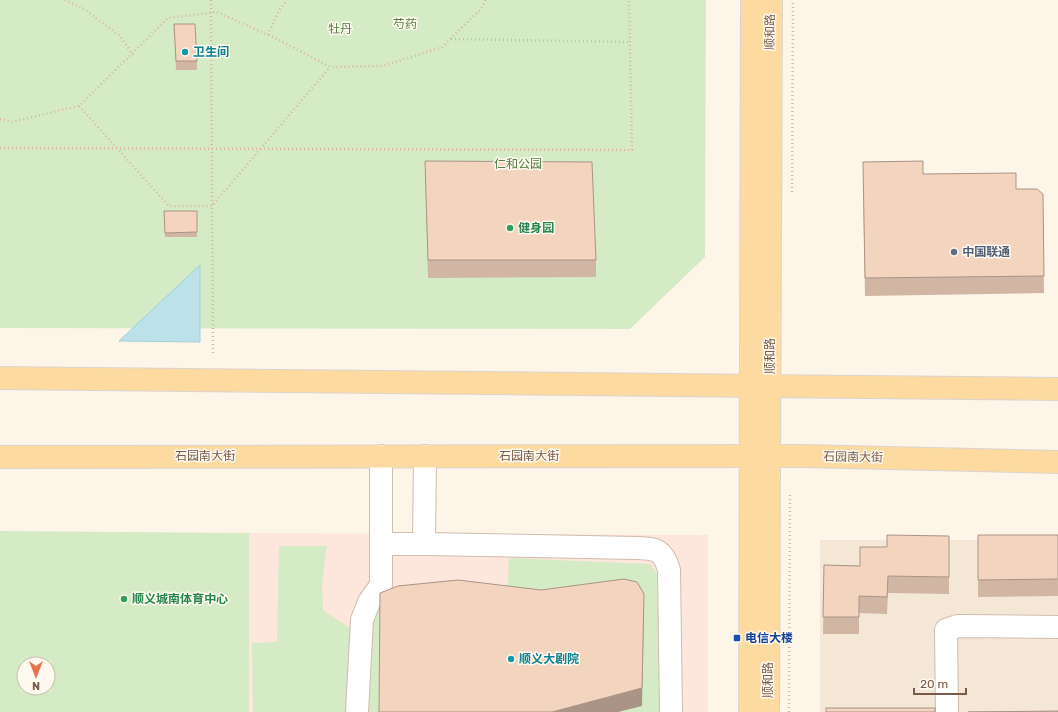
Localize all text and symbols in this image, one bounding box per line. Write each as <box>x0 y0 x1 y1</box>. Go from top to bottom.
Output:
street label: 顺和路 <box>763 14 777 50</box>
park label: 芍药 <box>393 17 417 31</box>
park label: 牡丹 <box>328 22 352 36</box>
place label: 卫生间 <box>193 45 229 59</box>
marker: 卫生间 <box>180 47 190 57</box>
park label: 仁和公园 <box>494 157 542 171</box>
place label: 健身园 <box>518 221 554 235</box>
marker: 健身园 <box>505 223 515 233</box>
place label: 中国联通 <box>962 245 1010 259</box>
marker: 中国联通 <box>949 247 959 257</box>
street label: 顺和路 <box>763 338 777 374</box>
street label: 石园南大街 <box>175 449 235 463</box>
street label: 石园南大街 <box>499 449 559 463</box>
street label: 石园南大街 <box>823 449 883 465</box>
place label: 顺义城南体育中心 <box>132 592 228 606</box>
marker: 顺义城南体育中心 <box>119 594 129 604</box>
place label: 电信大楼 <box>745 631 793 645</box>
marker: 电信大楼 <box>732 633 742 643</box>
place label: 顺义大剧院 <box>519 652 579 666</box>
marker: 顺义大剧院 <box>506 654 516 664</box>
north arrow <box>16 656 56 696</box>
street label: 顺和路 <box>761 662 775 698</box>
scale bar <box>914 670 966 696</box>
text: 20 m <box>920 677 948 691</box>
text: N <box>32 679 40 692</box>

